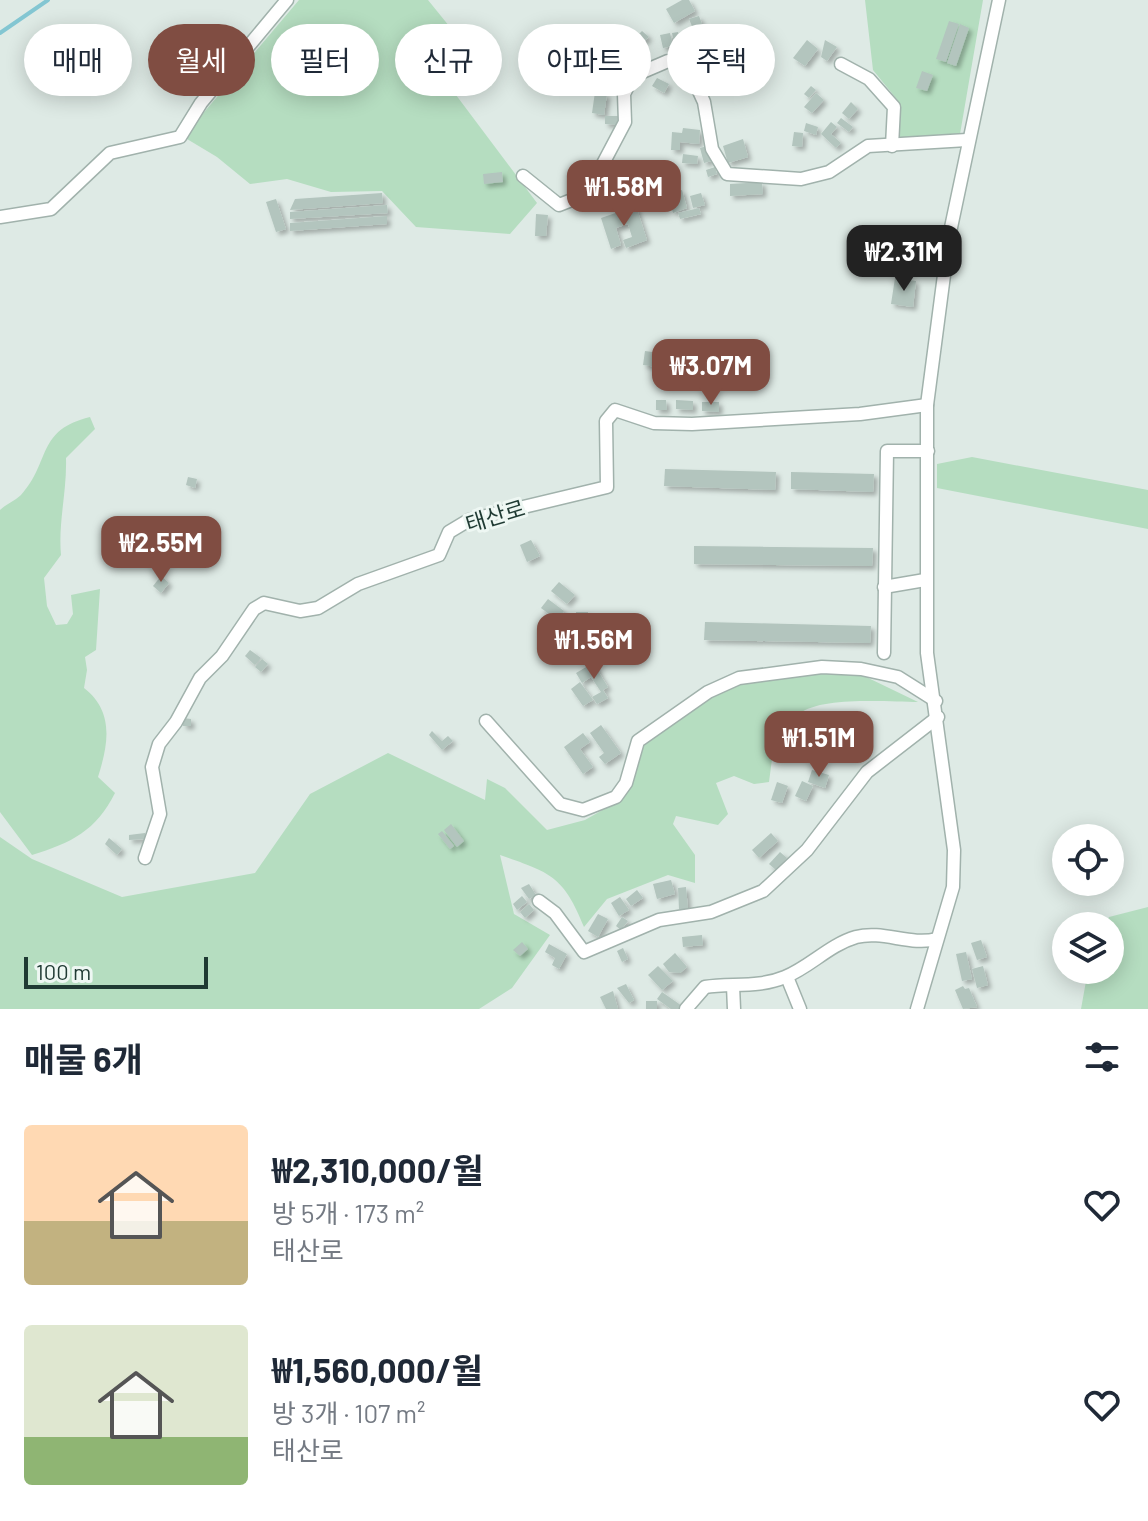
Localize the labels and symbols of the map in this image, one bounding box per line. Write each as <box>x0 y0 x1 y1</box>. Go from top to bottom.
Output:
pin: ₩1.58M <box>559 160 689 228</box>
pin: ₩2.31M <box>839 225 969 293</box>
pin: ₩3.07M <box>646 339 776 407</box>
street label: 태산로 <box>462 494 528 536</box>
pin: ₩2.55M <box>96 516 226 584</box>
pin: ₩1.56M <box>529 613 659 681</box>
pin: ₩1.51M <box>754 711 884 779</box>
scale bar <box>24 953 208 989</box>

